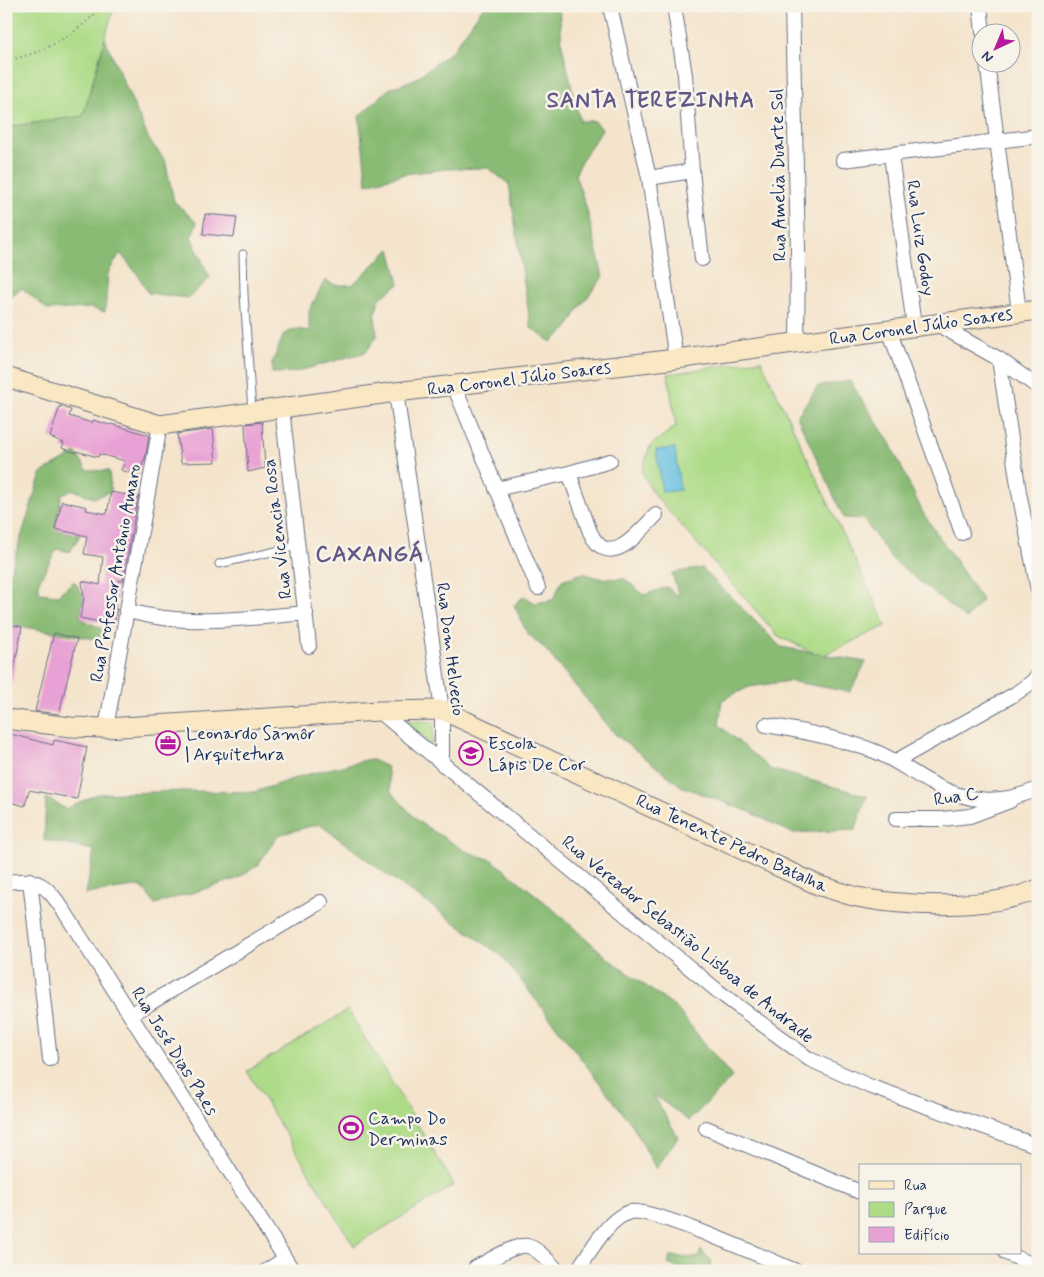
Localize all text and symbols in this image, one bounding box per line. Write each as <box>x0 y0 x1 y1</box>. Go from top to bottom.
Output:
north arrow <box>972 22 1022 72</box>
text: N <box>978 47 997 66</box>
district label: SANTA TEREZINHA <box>547 87 755 115</box>
street label: Rua Amelia Duarte Sol <box>765 88 793 261</box>
street label: Rua Luiz Godoy <box>900 179 940 298</box>
street label: Rua Coronel Júlio Soares <box>828 302 1014 352</box>
street label: Rua Coronel Júlio Soares <box>426 356 612 402</box>
street label: Rua Vicencia Rosa <box>257 457 298 600</box>
street label: Rua Professor Antônio Amaro <box>85 462 147 684</box>
district label: CAXANGÁ <box>316 540 424 569</box>
street label: Rua Dom Helvecio <box>430 581 470 717</box>
place label: Leonardo Samôr | Arquitetura <box>186 722 316 767</box>
office icon: Leonardo Samôr | Arquitetura <box>155 730 181 756</box>
place label: Escola Lápis De Cor <box>488 732 586 777</box>
school or university icon: Escola Lápis De Cor <box>458 740 484 766</box>
street label: Rua C <box>932 782 980 812</box>
street label: Rua Tenente Pedro Batalha <box>632 789 832 899</box>
street label: Rua Vereador Sebastião Lisboa de Andrade <box>556 830 819 1049</box>
street label: Rua José Dias Paes <box>125 983 223 1120</box>
place label: Campo Do Derminas <box>368 1107 447 1152</box>
sports icon: Campo Do Derminas <box>338 1115 364 1141</box>
legend <box>859 1164 1022 1254</box>
text: Rua <box>904 1176 927 1196</box>
text: Parque <box>904 1200 947 1220</box>
text: Edifício <box>904 1226 949 1246</box>

